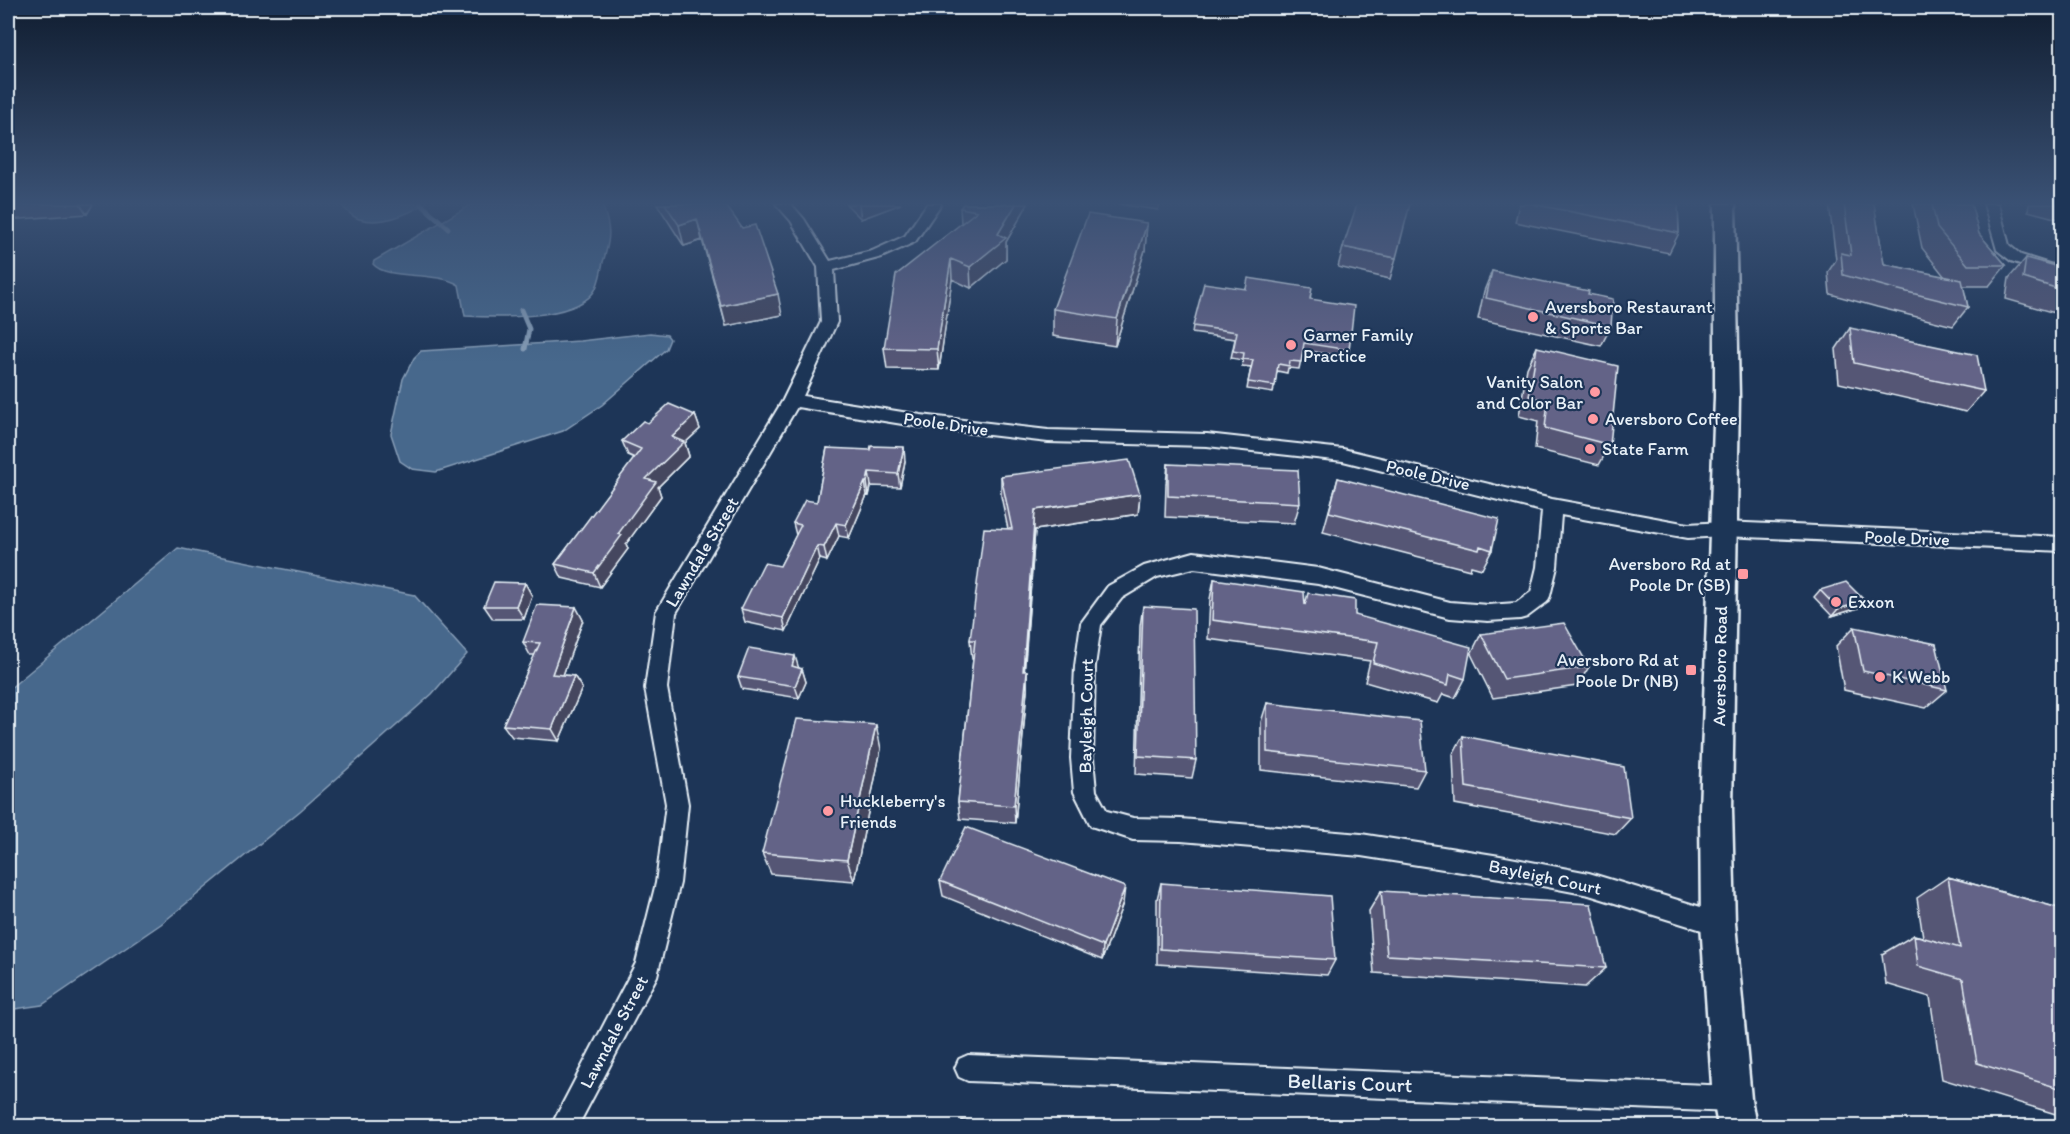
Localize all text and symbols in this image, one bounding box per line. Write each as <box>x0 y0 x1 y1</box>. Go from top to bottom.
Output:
place label: Aversboro Restaurant & Sports Bar <box>1545 296 1713 339</box>
marker: Aversboro Restaurant & Sports Bar <box>1526 310 1540 324</box>
place label: Garner Family Practice <box>1303 324 1414 367</box>
marker: Garner Family Practice <box>1284 338 1298 352</box>
place label: Vanity Salon and Color Bar <box>1476 371 1583 414</box>
marker: Vanity Salon and Color Bar <box>1588 385 1602 399</box>
street label: Poole Drive <box>902 407 990 441</box>
place label: Aversboro Coffee <box>1605 408 1738 430</box>
marker: Aversboro Coffee <box>1586 412 1600 426</box>
place label: State Farm <box>1602 438 1689 460</box>
marker: State Farm <box>1583 442 1597 456</box>
street label: Poole Drive <box>1384 455 1472 495</box>
street label: Lawndale Street <box>660 493 744 611</box>
street label: Poole Drive <box>1864 526 1950 550</box>
place label: Aversboro Rd at Poole Dr (SB) <box>1609 553 1731 596</box>
marker: Aversboro Rd at Poole Dr (SB) <box>1736 567 1750 581</box>
place label: Exxon <box>1848 591 1895 613</box>
marker: Exxon <box>1829 595 1843 609</box>
street label: Aversboro Road <box>1708 606 1732 726</box>
place label: Aversboro Rd at Poole Dr (NB) <box>1557 649 1679 692</box>
street label: Bayleigh Court <box>1074 658 1098 774</box>
marker: Aversboro Rd at Poole Dr (NB) <box>1684 663 1698 677</box>
place label: K Webb <box>1892 666 1950 688</box>
marker: K Webb <box>1873 670 1887 684</box>
place label: Huckleberry's Friends <box>840 790 945 833</box>
marker: Huckleberry's Friends <box>821 804 835 818</box>
street label: Bayleigh Court <box>1487 854 1604 900</box>
street label: Lawndale Street <box>575 972 653 1092</box>
street label: Bellaris Court <box>1287 1068 1413 1097</box>

